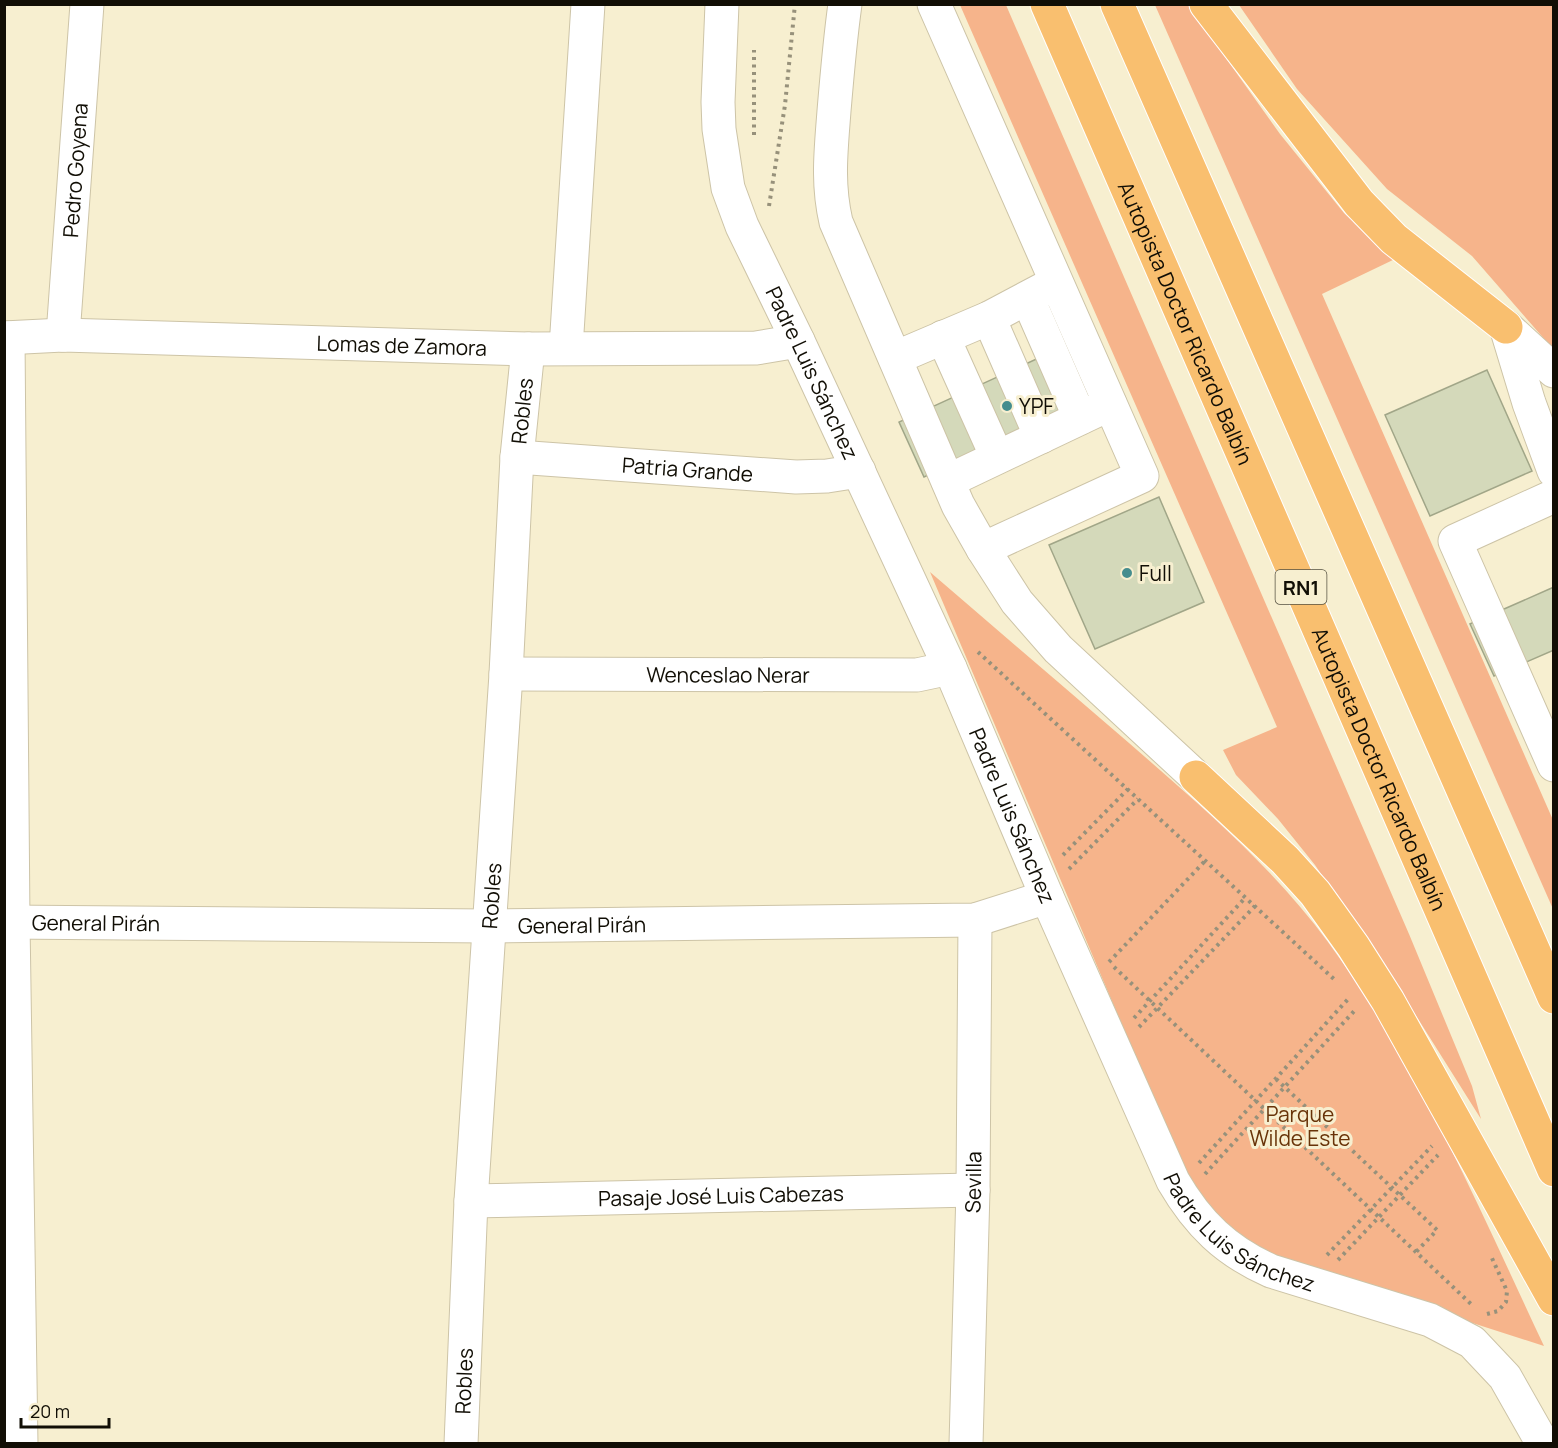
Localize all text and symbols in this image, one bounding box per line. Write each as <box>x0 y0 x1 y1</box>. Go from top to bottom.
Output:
street label: Pedro Goyena <box>56 102 94 239</box>
street label: Autopista Doctor Ricardo Balbín <box>1112 177 1260 469</box>
street label: Padre Luis Sánchez <box>759 282 865 464</box>
street label: Lomas de Zamora <box>316 329 487 362</box>
street label: Robles <box>504 376 539 445</box>
place label: YPF <box>1019 392 1054 420</box>
marker: YPF <box>1000 399 1014 413</box>
street label: Patria Grande <box>621 451 754 488</box>
place label: Full <box>1139 559 1172 587</box>
marker: Full <box>1120 566 1134 580</box>
road number: RN1 <box>1276 570 1326 604</box>
street label: Autopista Doctor Ricardo Balbín <box>1306 623 1453 915</box>
street label: Wenceslao Nerar <box>646 660 810 689</box>
street label: Padre Luis Sánchez <box>963 723 1062 908</box>
street label: Robles <box>475 862 507 930</box>
street label: General Pirán <box>32 908 160 937</box>
street label: General Pirán <box>518 910 646 940</box>
park label: Parque Wilde Este <box>1249 1100 1351 1152</box>
street label: Sevilla <box>958 1151 987 1213</box>
street label: Padre Luis Sánchez <box>1157 1169 1318 1298</box>
street label: Pasaje José Luis Cabezas <box>598 1179 844 1212</box>
street label: Robles <box>448 1347 479 1415</box>
scale bar <box>21 1391 110 1429</box>
text: 20 m <box>30 1399 70 1423</box>

